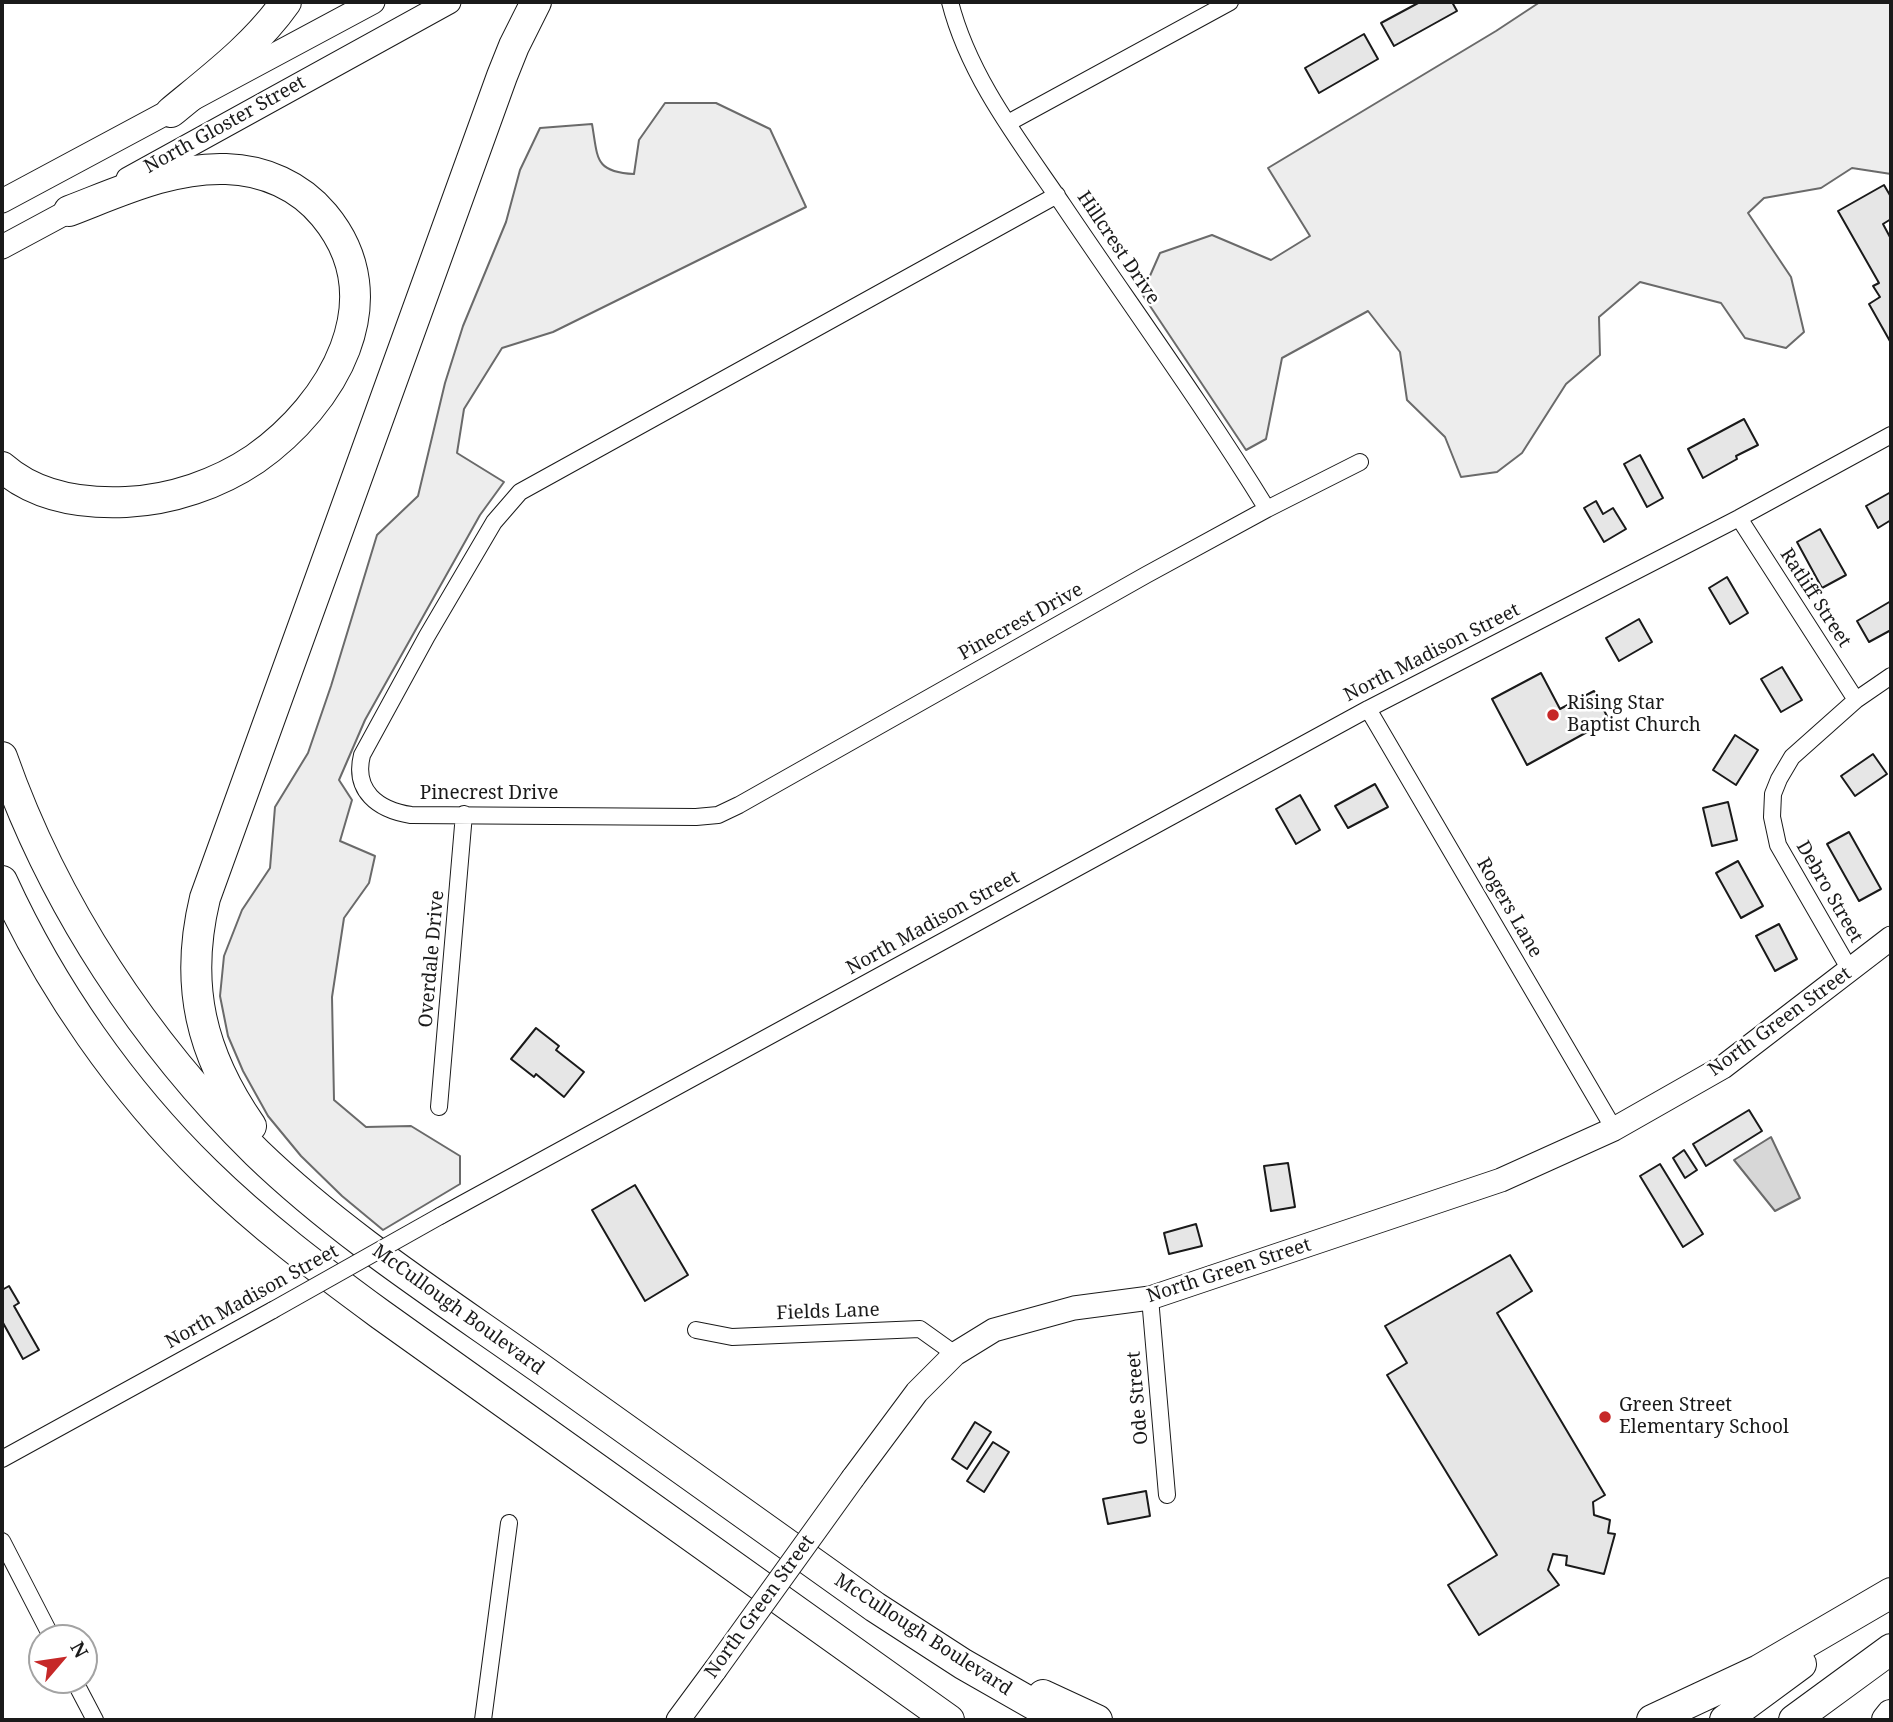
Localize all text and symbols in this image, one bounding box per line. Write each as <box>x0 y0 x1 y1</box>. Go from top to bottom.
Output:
street label: North Gloster Street <box>140 71 310 179</box>
street label: Hillcrest Drive <box>1072 187 1164 309</box>
street label: Ratliff Street <box>1775 544 1855 652</box>
street label: Pinecrest Drive <box>955 578 1087 666</box>
street label: North Madison Street <box>1340 599 1524 707</box>
place label: Rising Star Baptist Church <box>1567 693 1701 737</box>
marker: Rising Star Baptist Church <box>1545 707 1561 723</box>
street label: Pinecrest Drive <box>420 783 558 805</box>
street label: Debro Street <box>1791 837 1867 947</box>
street label: Rogers Lane <box>1471 854 1547 962</box>
street label: North Madison Street <box>843 866 1023 980</box>
street label: Overdale Drive <box>415 889 449 1029</box>
street label: North Green Street <box>1704 962 1856 1082</box>
street label: North Green Street <box>1144 1234 1314 1308</box>
street label: North Madison Street <box>162 1240 342 1354</box>
street label: McCullough Boulevard <box>368 1240 548 1380</box>
street label: Fields Lane <box>776 1299 880 1325</box>
street label: Ode Street <box>1123 1350 1153 1446</box>
place label: Green Street Elementary School <box>1619 1395 1789 1439</box>
marker: Green Street Elementary School <box>1597 1409 1613 1425</box>
street label: North Green Street <box>700 1531 820 1683</box>
street label: McCullough Boulevard <box>830 1569 1016 1701</box>
north arrow <box>28 1624 98 1694</box>
text: N <box>65 1637 95 1663</box>

